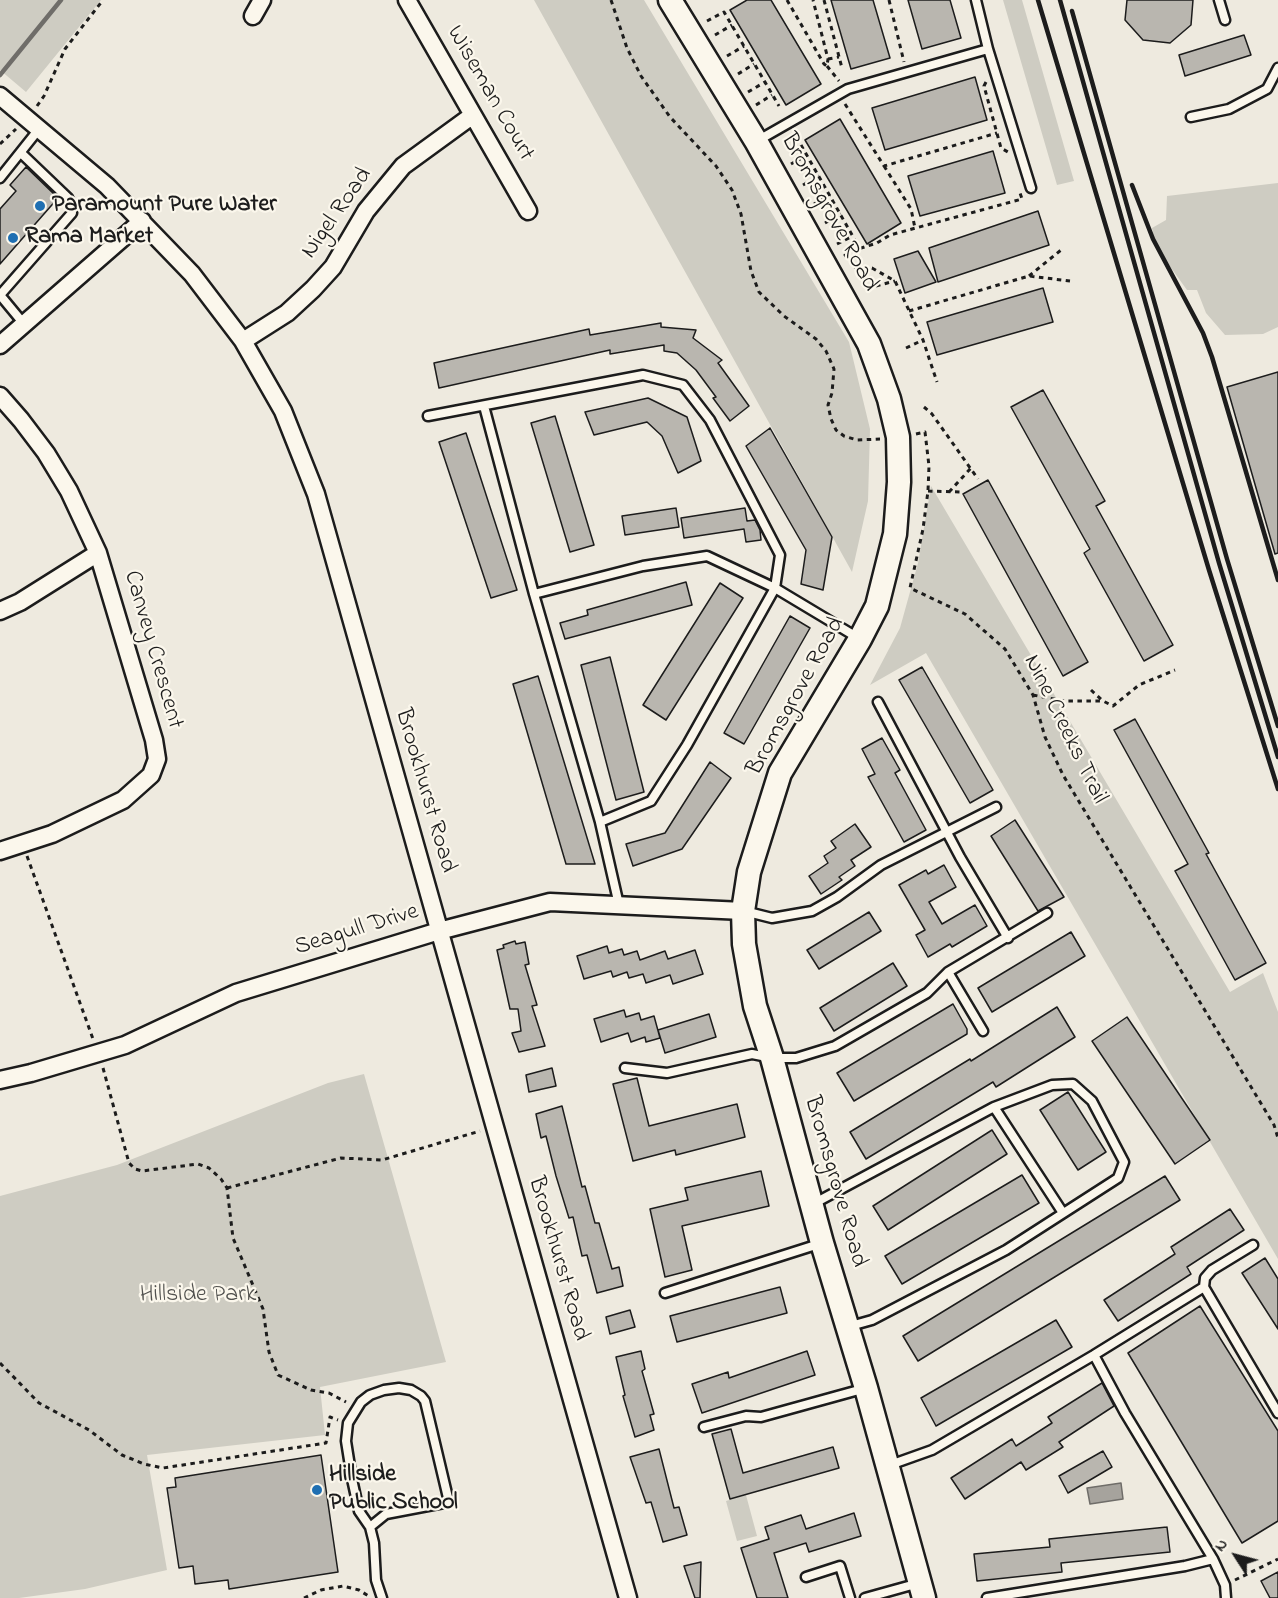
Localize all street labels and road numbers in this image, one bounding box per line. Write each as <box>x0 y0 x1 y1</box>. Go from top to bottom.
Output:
street label: Wiseman Court <box>439 21 539 167</box>
street label: Bromsgrove Road <box>773 129 883 297</box>
street label: Nigel Road <box>296 163 380 265</box>
street label: Canvey Crescent <box>116 568 188 732</box>
street label: Bromsgrove Road <box>742 613 852 781</box>
street label: Nine Creeks Trail <box>1015 651 1113 809</box>
street label: Brookhurst Road <box>387 706 461 876</box>
street label: Seagull Drive <box>292 899 422 963</box>
street label: Bromsgrove Road <box>796 1093 872 1271</box>
street label: Brookhurst Road <box>520 1174 594 1344</box>

